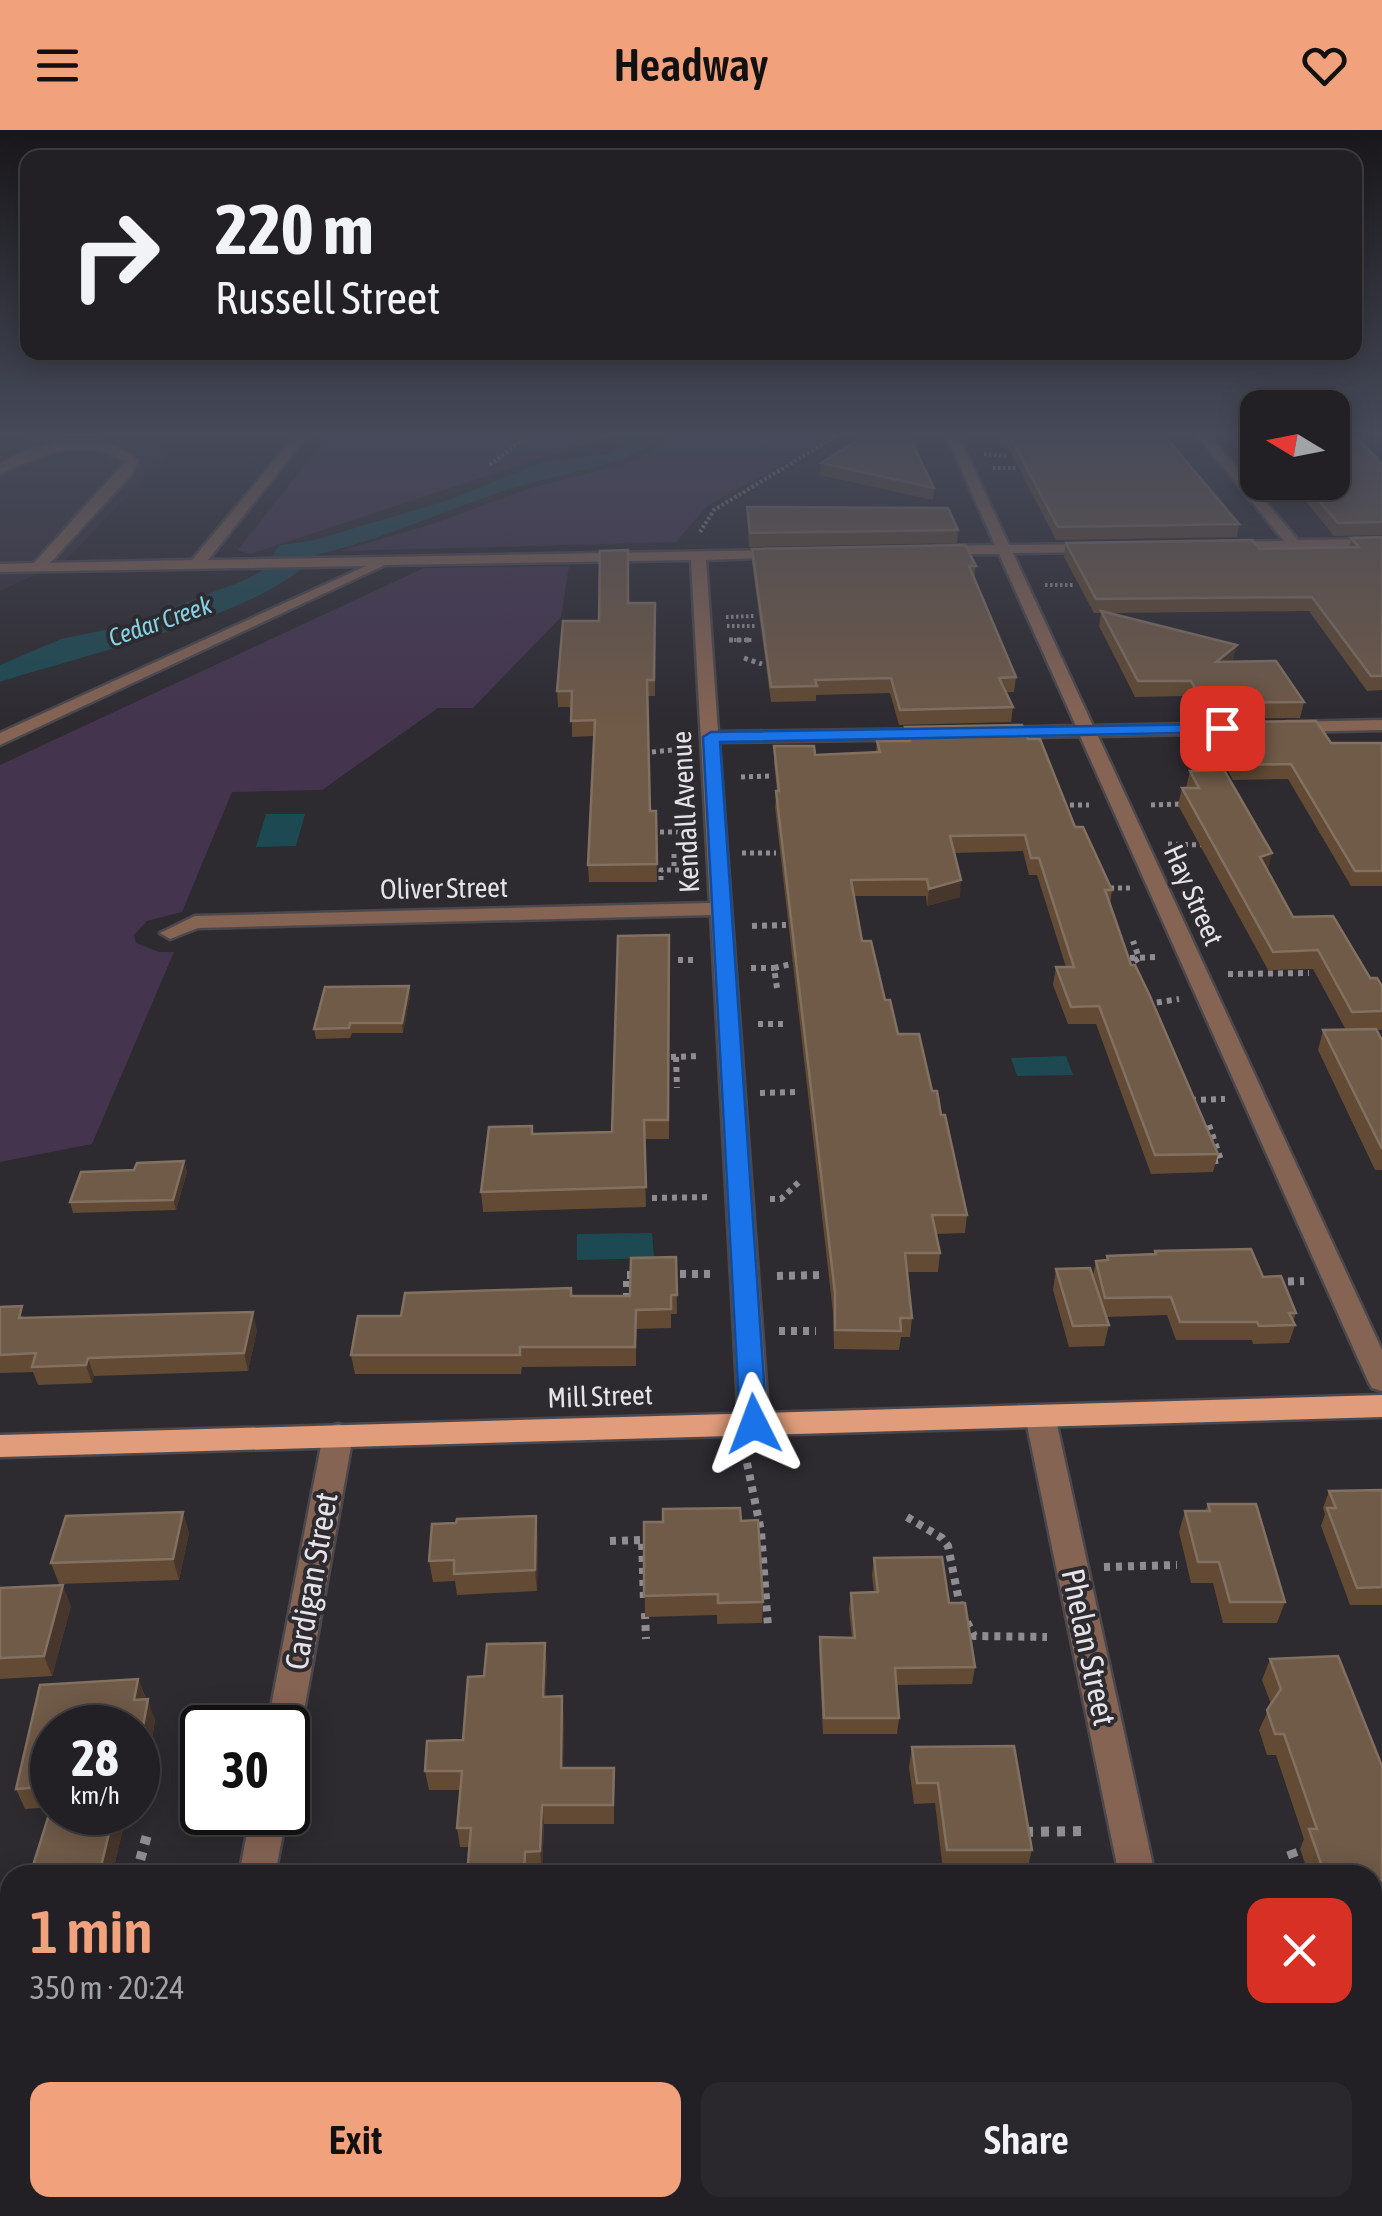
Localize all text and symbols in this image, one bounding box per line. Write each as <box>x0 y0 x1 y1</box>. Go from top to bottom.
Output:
icon: menu <box>30 38 85 93</box>
icon: heart <box>1297 38 1352 93</box>
text: Headway <box>614 39 768 91</box>
text: 220 m <box>215 189 374 269</box>
icon: right <box>50 190 180 320</box>
text: Russell Street <box>215 272 440 324</box>
north arrow <box>1240 390 1350 500</box>
map controls <box>1240 390 1350 500</box>
water label: Cedar Creek <box>105 590 216 652</box>
pin <box>1180 686 1265 771</box>
icon: arrive <box>1195 701 1250 756</box>
street label: Kendall Avenue <box>665 730 705 894</box>
street label: Hay Street <box>1158 840 1230 950</box>
street label: Oliver Street <box>380 871 508 905</box>
position arrow <box>702 1372 806 1476</box>
street label: Mill Street <box>547 1378 653 1414</box>
street label: Cardigan Street <box>277 1489 345 1673</box>
street label: Phelan Street <box>1054 1565 1124 1729</box>
speed limit sign: 30 <box>180 1705 310 1835</box>
text: 28 <box>71 1729 118 1787</box>
text: km/h <box>70 1781 120 1809</box>
text: 1 min <box>30 1897 153 1966</box>
button: close <box>1247 1898 1352 2003</box>
text: 350 m · 20:24 <box>30 1969 185 2006</box>
button: Exit <box>30 2082 681 2197</box>
button: Share <box>701 2082 1352 2197</box>

